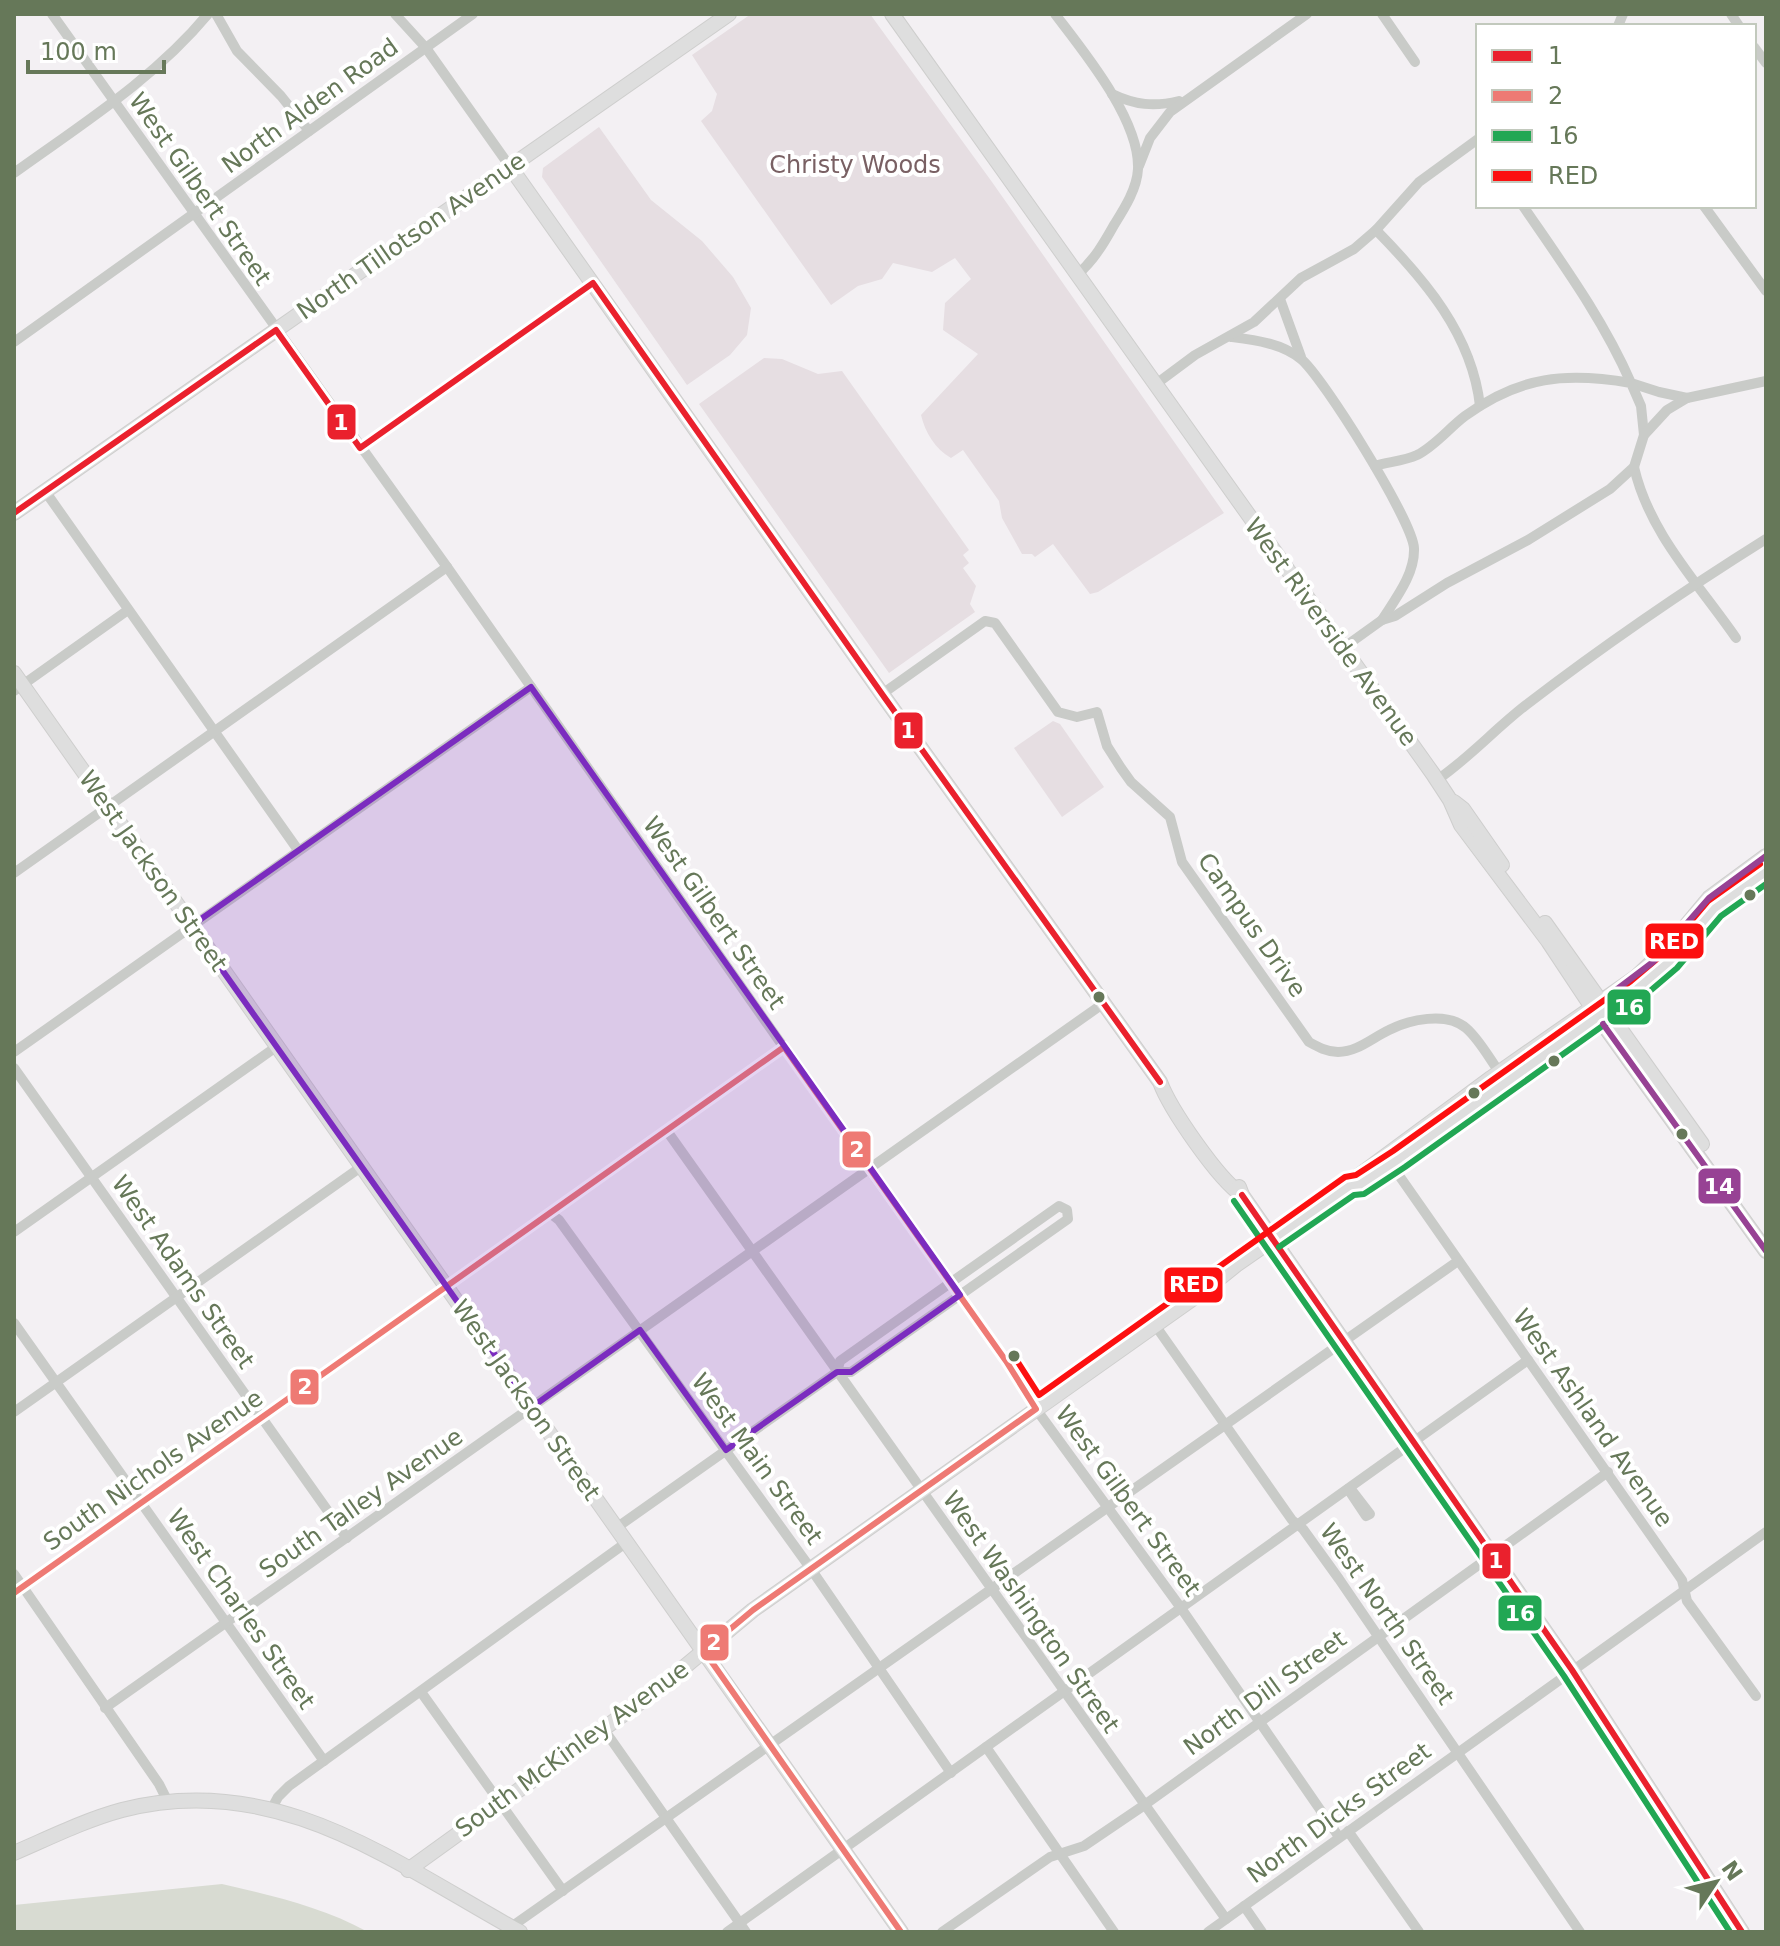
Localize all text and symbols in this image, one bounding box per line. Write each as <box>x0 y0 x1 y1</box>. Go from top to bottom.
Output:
scale bar <box>28 24 164 74</box>
legend <box>1476 24 1756 208</box>
street label: North Alden Road <box>216 33 404 179</box>
text: 100 m <box>40 38 117 66</box>
text: 1 <box>1548 42 1563 70</box>
text: 2 <box>1548 82 1563 110</box>
street label: West Gilbert Street <box>123 87 277 291</box>
text: 16 <box>1548 122 1579 150</box>
street label: North Tillotson Avenue <box>292 147 530 325</box>
park label: Christy Woods <box>769 151 941 179</box>
text: RED <box>1548 162 1598 190</box>
line badge: 1 <box>326 403 357 441</box>
text: 1 <box>333 410 349 435</box>
street label: West Riverside Avenue <box>1239 513 1423 751</box>
line badge: 1 <box>893 711 924 750</box>
text: 1 <box>900 718 916 743</box>
street label: West Jackson Street <box>73 765 233 977</box>
street label: West Gilbert Street <box>637 811 791 1015</box>
street label: Campus Drive <box>1192 848 1312 1002</box>
unlabelled marker <box>1742 887 1758 903</box>
line badge: RED <box>1644 922 1705 960</box>
text: RED <box>1649 929 1699 954</box>
line badge: 16 <box>1606 988 1652 1026</box>
unlabelled marker <box>1091 989 1107 1005</box>
text: 16 <box>1614 995 1644 1020</box>
unlabelled marker <box>1546 1053 1562 1069</box>
unlabelled marker <box>1466 1085 1482 1101</box>
unlabelled marker <box>1674 1126 1690 1142</box>
line badge: 2 <box>841 1130 872 1169</box>
text: 2 <box>849 1137 865 1162</box>
line badge: 14 <box>1697 1167 1742 1205</box>
street label: West Adams Street <box>106 1170 260 1374</box>
text: 14 <box>1704 1174 1734 1199</box>
line badge: RED <box>1163 1266 1224 1304</box>
text: RED <box>1169 1272 1219 1297</box>
street label: West Jackson Street <box>446 1294 606 1506</box>
street label: West Ashland Avenue <box>1507 1304 1679 1532</box>
unlabelled marker <box>1006 1348 1022 1364</box>
line badge: 2 <box>289 1368 320 1406</box>
street label: West Main Street <box>686 1368 828 1550</box>
text: 2 <box>297 1374 313 1399</box>
street label: South Nichols Avenue <box>38 1384 268 1556</box>
street label: West Gilbert Street <box>1050 1400 1206 1602</box>
street label: South Talley Avenue <box>254 1422 468 1584</box>
street label: West Washington Street <box>937 1486 1125 1738</box>
street label: West Charles Street <box>161 1504 321 1714</box>
street label: West North Street <box>1314 1518 1460 1710</box>
line badge: 1 <box>1481 1542 1512 1580</box>
text: 1 <box>1488 1548 1504 1573</box>
line badge: 16 <box>1497 1594 1543 1632</box>
text: 16 <box>1505 1601 1535 1626</box>
line badge: 2 <box>699 1623 730 1662</box>
street label: North Dill Street <box>1178 1625 1352 1761</box>
text: 2 <box>706 1630 722 1655</box>
street label: South McKinley Avenue <box>450 1655 694 1843</box>
street label: North Dicks Street <box>1242 1737 1436 1889</box>
north arrow <box>1676 1842 1756 1922</box>
text: N <box>1716 1856 1747 1886</box>

